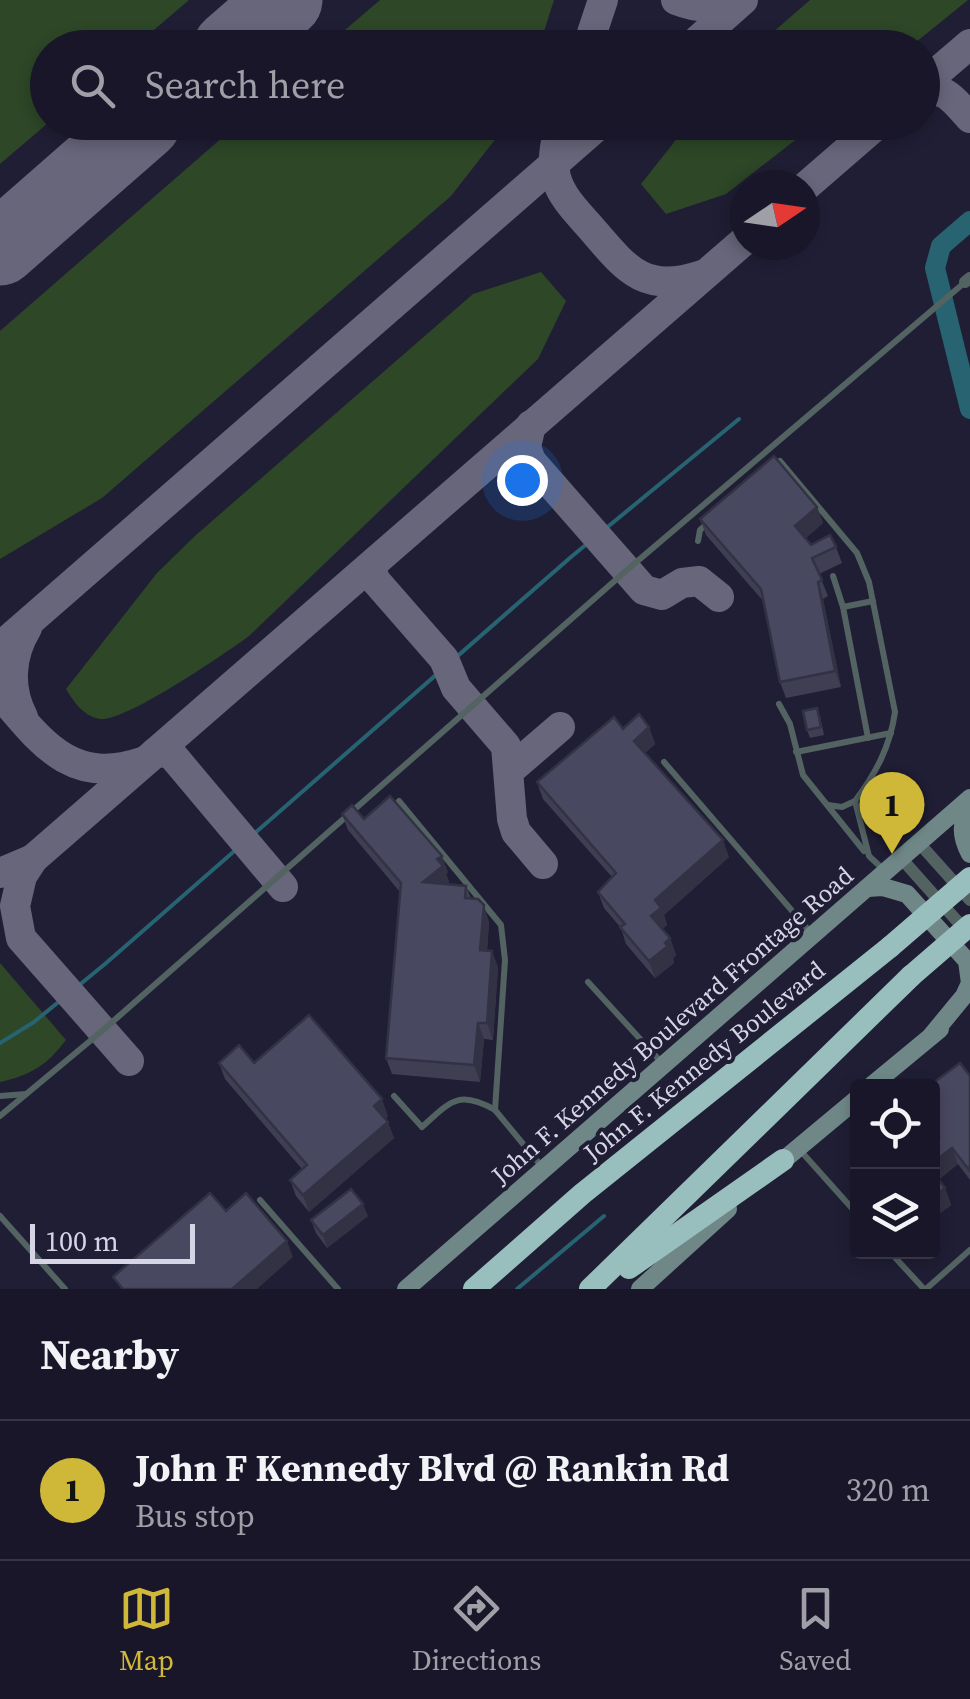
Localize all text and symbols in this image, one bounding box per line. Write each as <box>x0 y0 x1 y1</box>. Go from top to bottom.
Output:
search box <box>30 30 940 140</box>
icon: search <box>65 58 120 113</box>
text: Search here <box>145 59 345 111</box>
north arrow <box>730 170 820 260</box>
your location <box>497 455 548 506</box>
pin: 1 <box>860 772 924 854</box>
street label: John F. Kennedy Boulevard Frontage Road <box>485 860 859 1190</box>
street label: John F. Kennedy Boulevard <box>577 954 831 1168</box>
map controls <box>850 1079 940 1259</box>
button: locate <box>850 1079 940 1169</box>
button: layers <box>850 1169 940 1259</box>
scale bar <box>30 1219 195 1264</box>
text: 100 m <box>45 1222 119 1260</box>
text: Nearby <box>40 1325 179 1383</box>
text: John F Kennedy Blvd @ Rankin Rd <box>135 1442 729 1494</box>
text: 1 <box>64 1468 81 1512</box>
text: 320 m <box>846 1468 930 1512</box>
text: Bus stop <box>135 1494 255 1538</box>
tab: Map <box>119 1581 174 1679</box>
tab: Directions <box>412 1581 541 1679</box>
tab: Saved <box>779 1581 851 1679</box>

